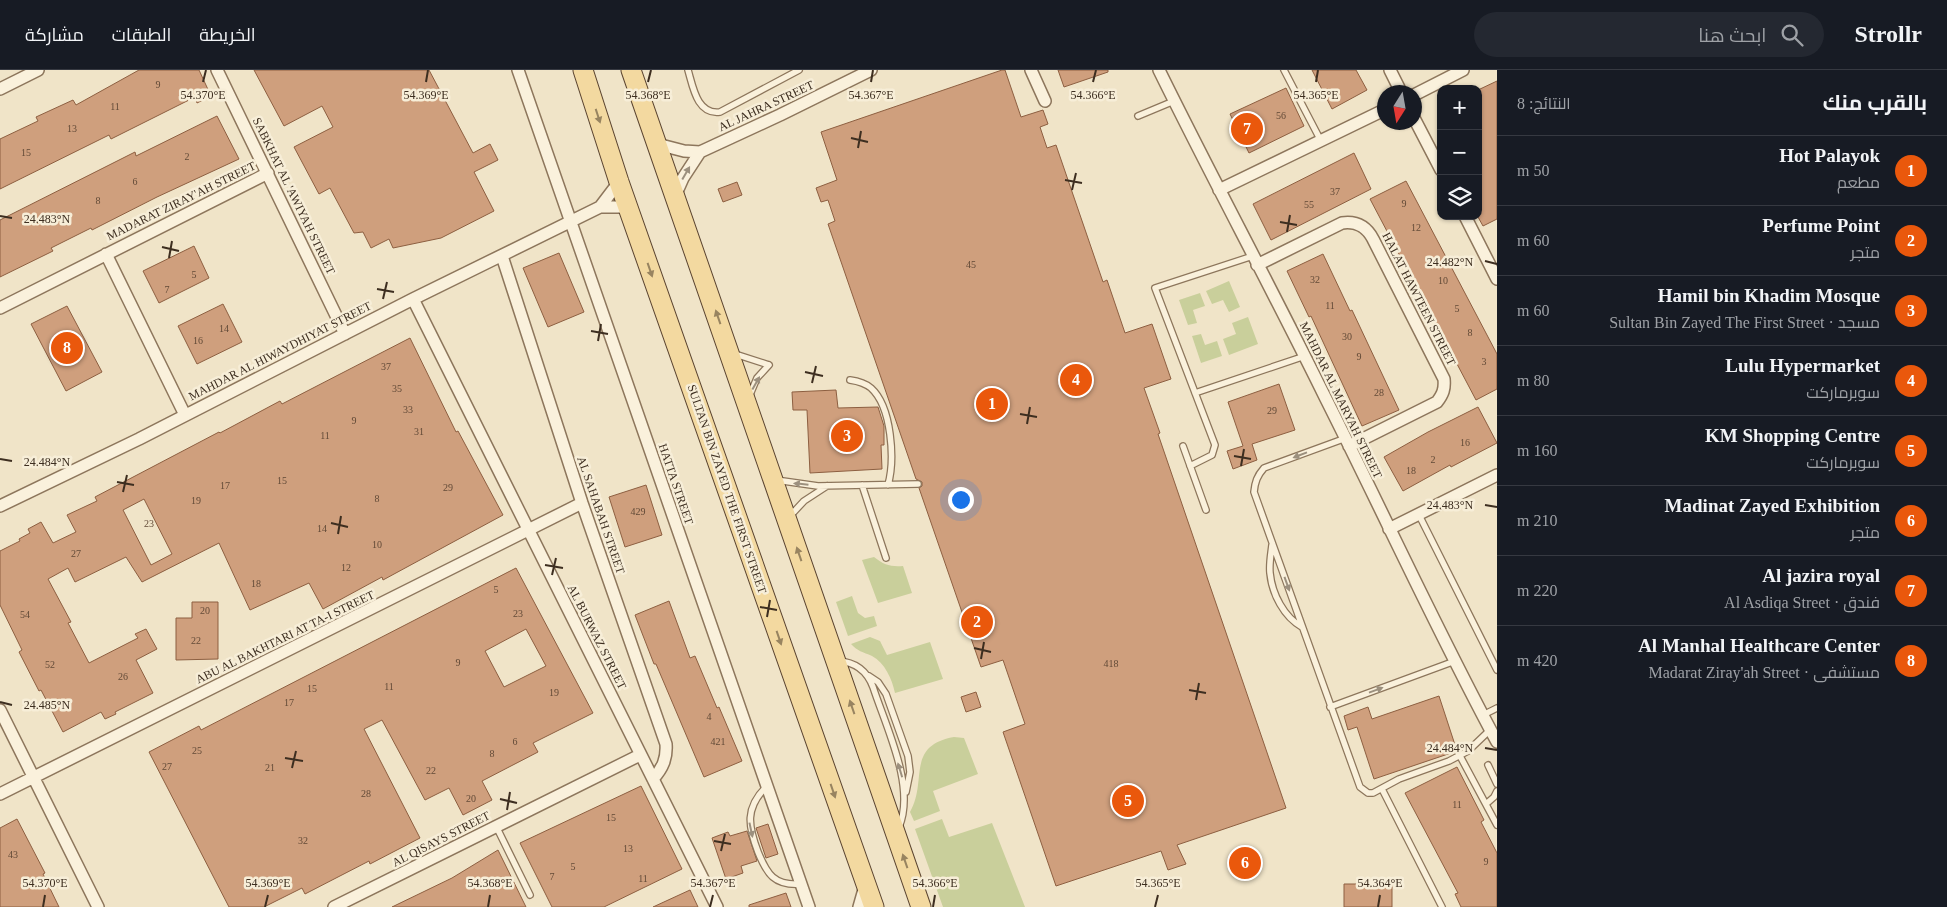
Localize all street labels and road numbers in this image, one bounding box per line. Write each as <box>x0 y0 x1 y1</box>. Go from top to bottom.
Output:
street label: AL JAHRA STREET <box>716 77 816 134</box>
street label: SABKHAT AL 'AWIYAH STREET <box>250 115 338 277</box>
street label: MADARAT ZIRAY'AH STREET <box>104 158 258 243</box>
street label: HALAT HAWTEEN STREET <box>1379 230 1459 368</box>
street label: MAHDAR AL HIWAYDHIYAT STREET <box>186 298 374 403</box>
street label: MAHDAR AL MARYAH STREET <box>1297 319 1385 481</box>
street label: SULTAN BIN ZAYED THE FIRST STREET <box>685 383 770 596</box>
street label: HATTA STREET <box>656 442 697 527</box>
street label: AL SAHABAH STREET <box>574 454 628 576</box>
street label: AL BURWAZ STREET <box>565 582 630 692</box>
street label: ABU AL BAKHTARI AT TA-I STREET <box>193 587 377 686</box>
street label: AL QISAYS STREET <box>390 808 493 870</box>

